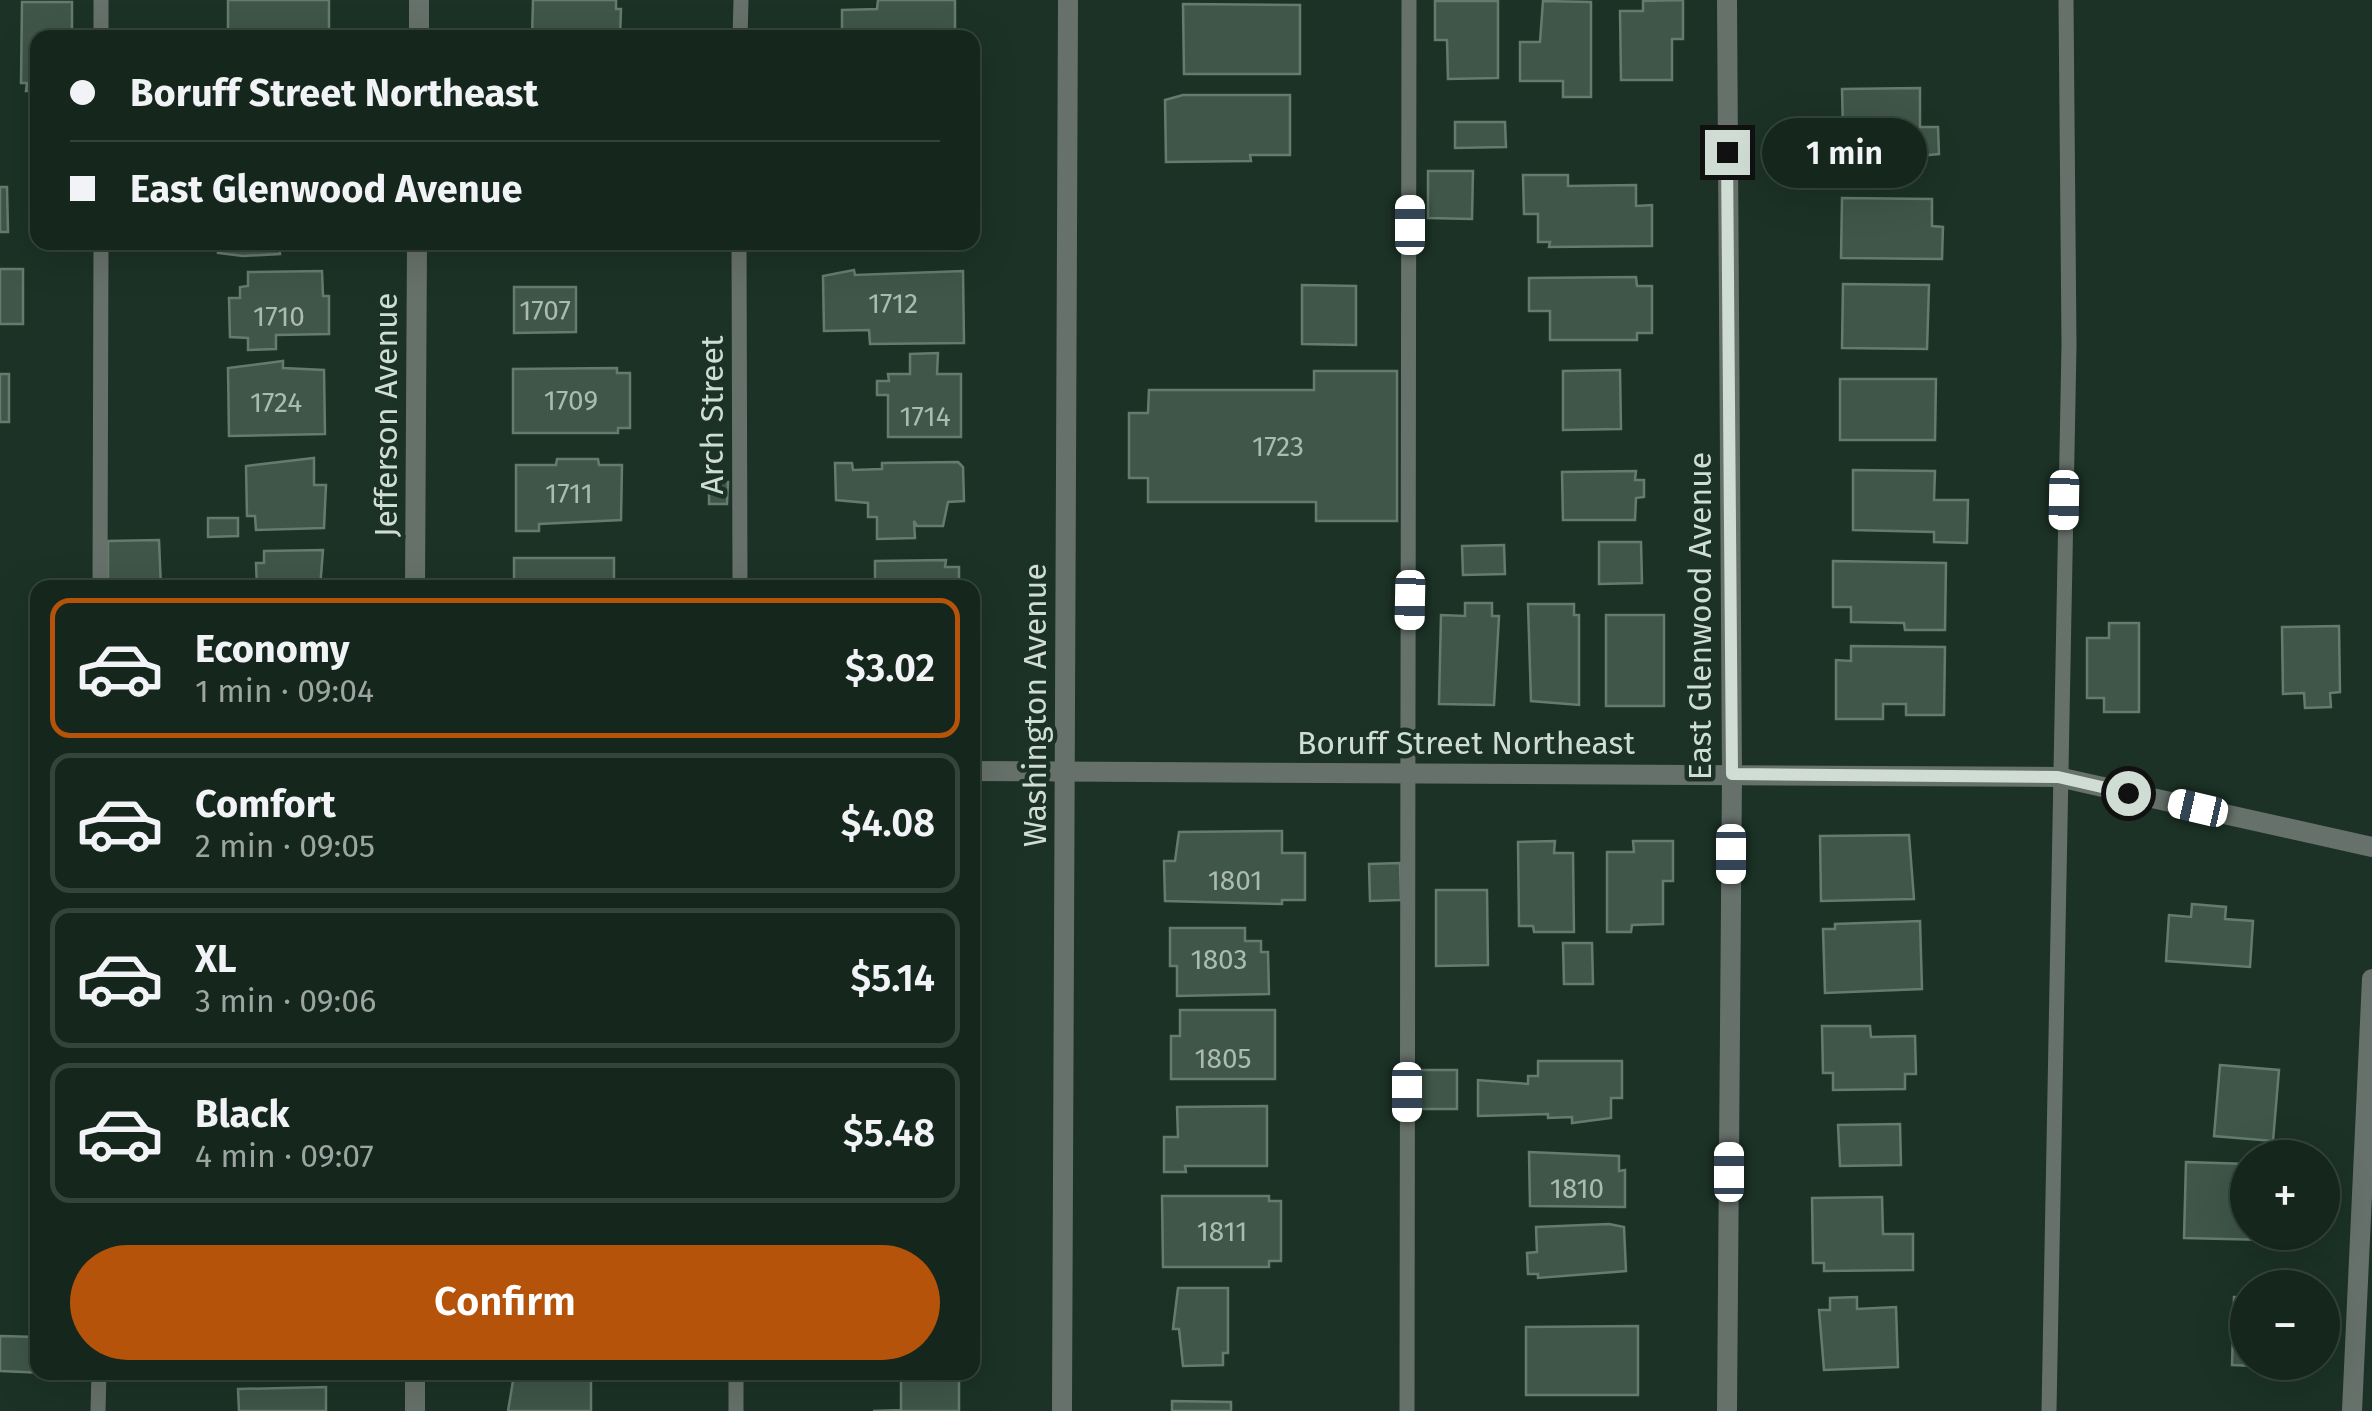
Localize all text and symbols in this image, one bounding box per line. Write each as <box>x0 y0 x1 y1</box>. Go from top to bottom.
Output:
text: Boruff Street Northeast <box>130 70 538 116</box>
callout: 1 min <box>1762 117 1927 187</box>
route end <box>1705 130 1750 175</box>
text: 1 min <box>1806 134 1883 172</box>
text: East Glenwood Avenue <box>130 166 522 212</box>
car <box>1395 195 1425 255</box>
house number: 1712 <box>868 287 918 320</box>
street label: Jefferson Avenue <box>367 293 405 537</box>
house number: 1707 <box>519 294 571 327</box>
house number: 1710 <box>253 300 305 333</box>
street label: Arch Street <box>693 335 731 495</box>
house number: 1709 <box>544 384 598 417</box>
house number: 1724 <box>250 386 302 419</box>
house number: 1714 <box>899 400 951 433</box>
house number: 1723 <box>1252 430 1304 463</box>
street label: East Glenwood Avenue <box>1681 452 1719 780</box>
car <box>2048 470 2080 530</box>
house number: 1711 <box>545 477 593 510</box>
street label: Washington Avenue <box>1016 563 1054 847</box>
car <box>1394 570 1426 630</box>
icon: car <box>75 623 165 713</box>
text: Economy <box>195 626 350 672</box>
text: $3.02 <box>845 645 935 691</box>
text: 1 min · 09:04 <box>195 672 374 710</box>
street label: Boruff Street Northeast <box>1297 724 1636 762</box>
route start <box>2106 771 2151 816</box>
icon: car <box>75 778 165 868</box>
text: Comfort <box>195 781 336 827</box>
car <box>2165 787 2231 829</box>
text: $4.08 <box>841 800 935 846</box>
car <box>1716 824 1746 884</box>
text: 2 min · 09:05 <box>195 827 375 865</box>
house number: 1801 <box>1208 864 1262 897</box>
icon: car <box>75 933 165 1023</box>
text: XL <box>195 936 237 982</box>
house number: 1803 <box>1191 943 1247 976</box>
text: $5.14 <box>850 955 935 1001</box>
text: 3 min · 09:06 <box>195 982 376 1020</box>
house number: 1805 <box>1194 1042 1252 1075</box>
car <box>1392 1062 1422 1122</box>
icon: car <box>75 1088 165 1178</box>
text: Black <box>195 1091 290 1137</box>
text: $5.48 <box>843 1110 935 1156</box>
text: 4 min · 09:07 <box>195 1137 374 1175</box>
map controls <box>2230 1140 2340 1380</box>
button: + <box>2230 1140 2340 1250</box>
car <box>1714 1142 1744 1202</box>
house number: 1810 <box>1550 1172 1604 1205</box>
house number: 1811 <box>1197 1215 1247 1248</box>
button: Confirm <box>70 1245 940 1360</box>
button: − <box>2230 1270 2340 1380</box>

